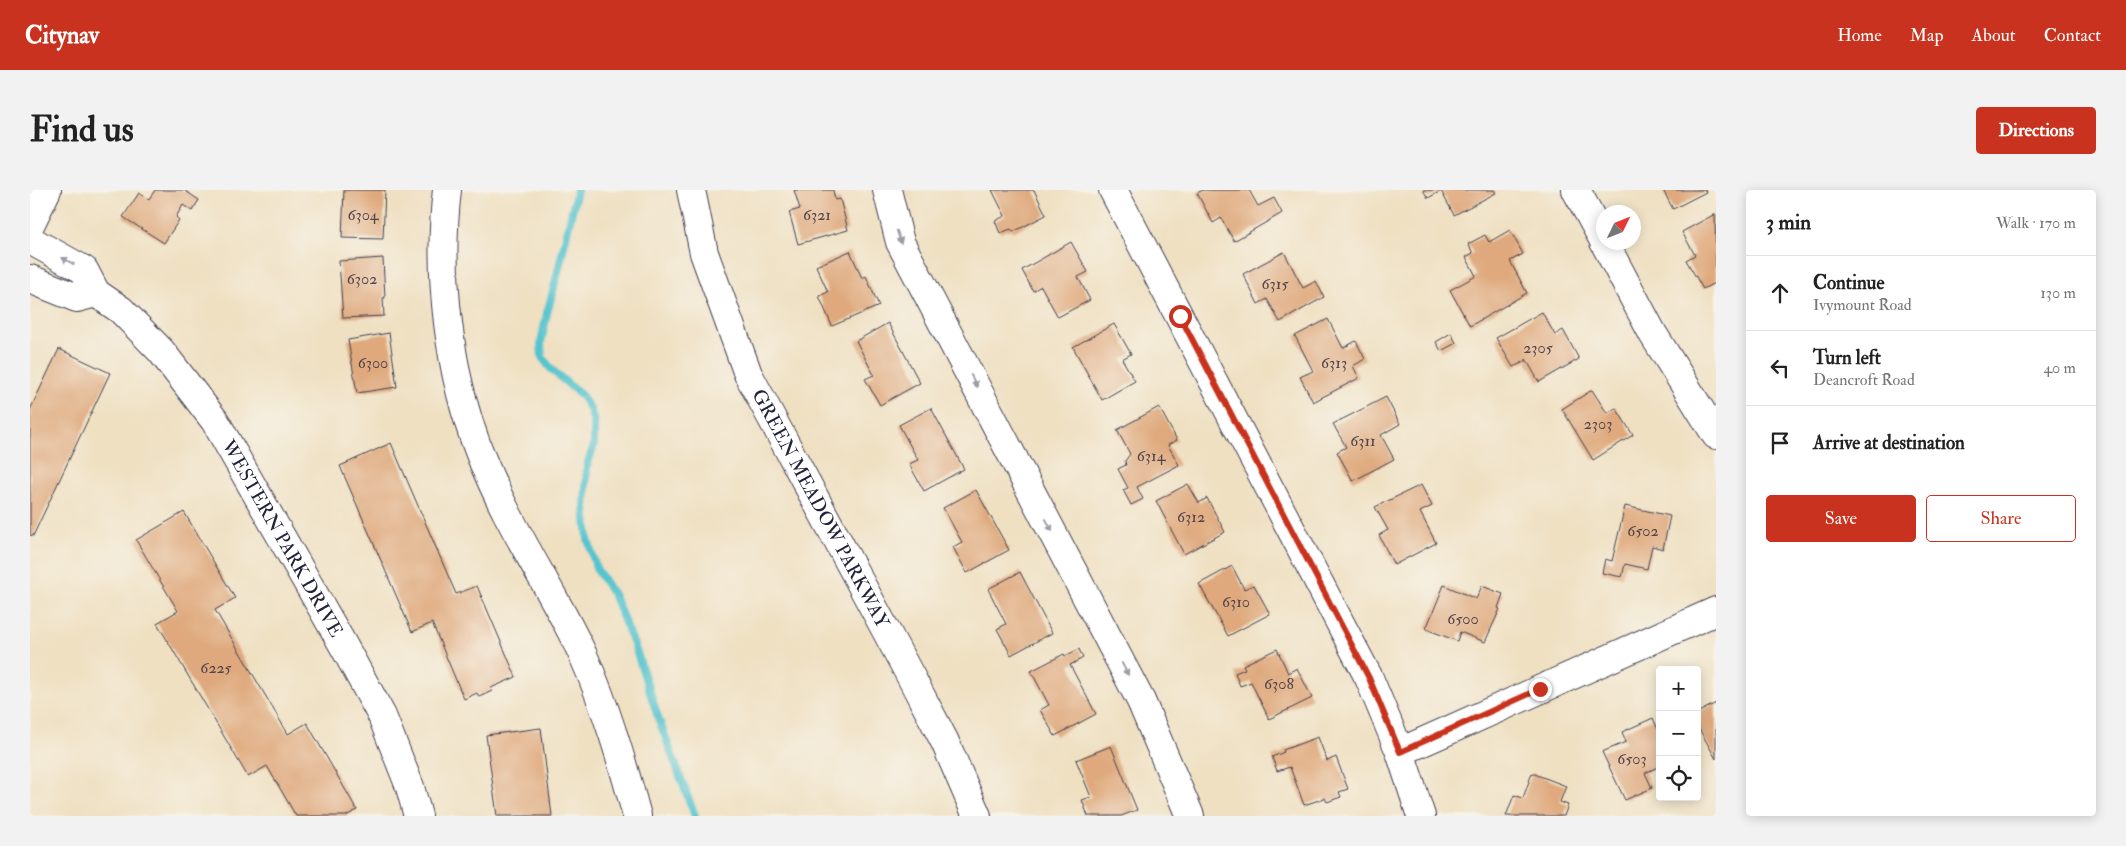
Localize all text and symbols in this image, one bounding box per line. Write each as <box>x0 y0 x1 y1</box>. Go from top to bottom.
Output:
text: Citynav <box>25 20 99 51</box>
text: Home <box>1837 24 1882 47</box>
text: Map <box>1910 24 1944 47</box>
text: About <box>1972 24 2016 47</box>
text: Contact <box>2044 24 2101 47</box>
button: Directions <box>1976 107 2096 154</box>
text: Find us <box>30 108 134 152</box>
house number: 6304 <box>348 205 380 225</box>
house number: 6321 <box>803 205 831 225</box>
north arrow <box>1596 205 1641 250</box>
text: 3 min <box>1766 209 1811 236</box>
text: Walk · 170 m <box>1996 213 2076 233</box>
one-way arrow <box>896 230 904 245</box>
one-way arrow <box>61 257 76 265</box>
house number: 6302 <box>347 269 377 289</box>
text: Continue <box>1813 271 1884 295</box>
house number: 6315 <box>1262 274 1288 294</box>
icon: ahead <box>1766 279 1794 307</box>
text: 130 m <box>2040 283 2076 303</box>
text: Ivymount Road <box>1813 295 1912 315</box>
route start <box>1169 305 1192 328</box>
house number: 2305 <box>1523 338 1553 358</box>
text: Turn left <box>1813 346 1881 370</box>
house number: 6300 <box>358 353 388 373</box>
house number: 6313 <box>1321 353 1347 373</box>
icon: left <box>1766 354 1794 382</box>
text: 40 m <box>2043 358 2076 378</box>
text: Deancroft Road <box>1813 370 1915 390</box>
one-way arrow <box>970 374 978 388</box>
street label: GREEN MEADOW PARKWAY <box>746 385 895 633</box>
house number: 2303 <box>1584 414 1612 434</box>
icon: arrive <box>1766 429 1794 457</box>
house number: 6311 <box>1350 431 1376 451</box>
text: Arrive at destination <box>1813 431 1965 455</box>
street label: WESTERN PARK DRIVE <box>216 435 348 642</box>
house number: 6314 <box>1137 446 1167 466</box>
button: Save <box>1766 495 1916 542</box>
button: Share <box>1926 495 2076 542</box>
house number: 6312 <box>1177 507 1205 527</box>
one-way arrow <box>1045 518 1053 532</box>
house number: 6502 <box>1627 521 1659 541</box>
house number: 6310 <box>1222 592 1250 612</box>
house number: 6500 <box>1447 609 1479 629</box>
house number: 6225 <box>200 658 232 678</box>
one-way arrow <box>1120 662 1129 676</box>
map controls <box>1656 666 1701 801</box>
button: + <box>1656 666 1701 711</box>
house number: 6308 <box>1264 674 1294 694</box>
route end <box>1529 678 1552 701</box>
button: − <box>1656 711 1701 756</box>
house number: 6503 <box>1617 749 1647 769</box>
button: locate <box>1656 756 1701 801</box>

